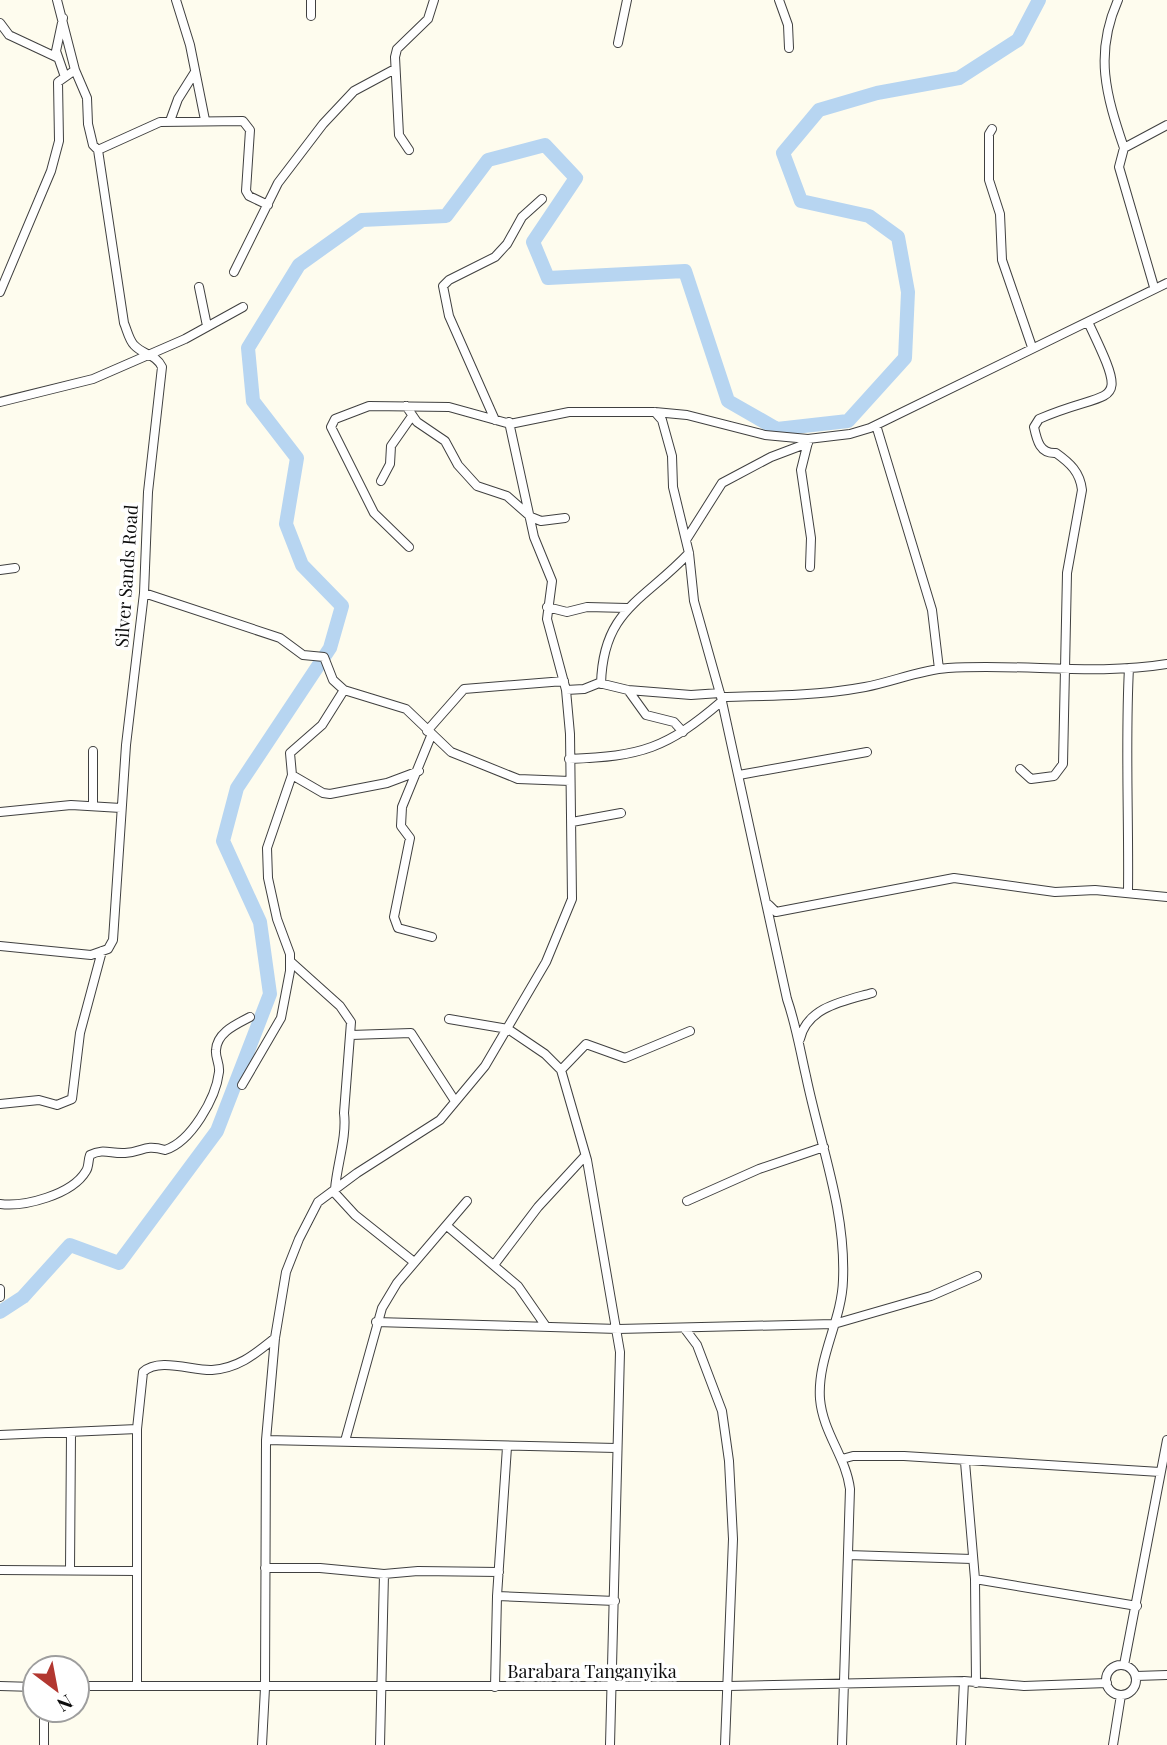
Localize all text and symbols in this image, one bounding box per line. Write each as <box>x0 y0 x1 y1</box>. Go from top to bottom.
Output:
street label: Silver Sands Road <box>109 503 143 648</box>
north arrow <box>21 1654 91 1724</box>
street label: Barabara Tanganyika <box>507 1659 677 1683</box>
text: N <box>53 1690 78 1719</box>

